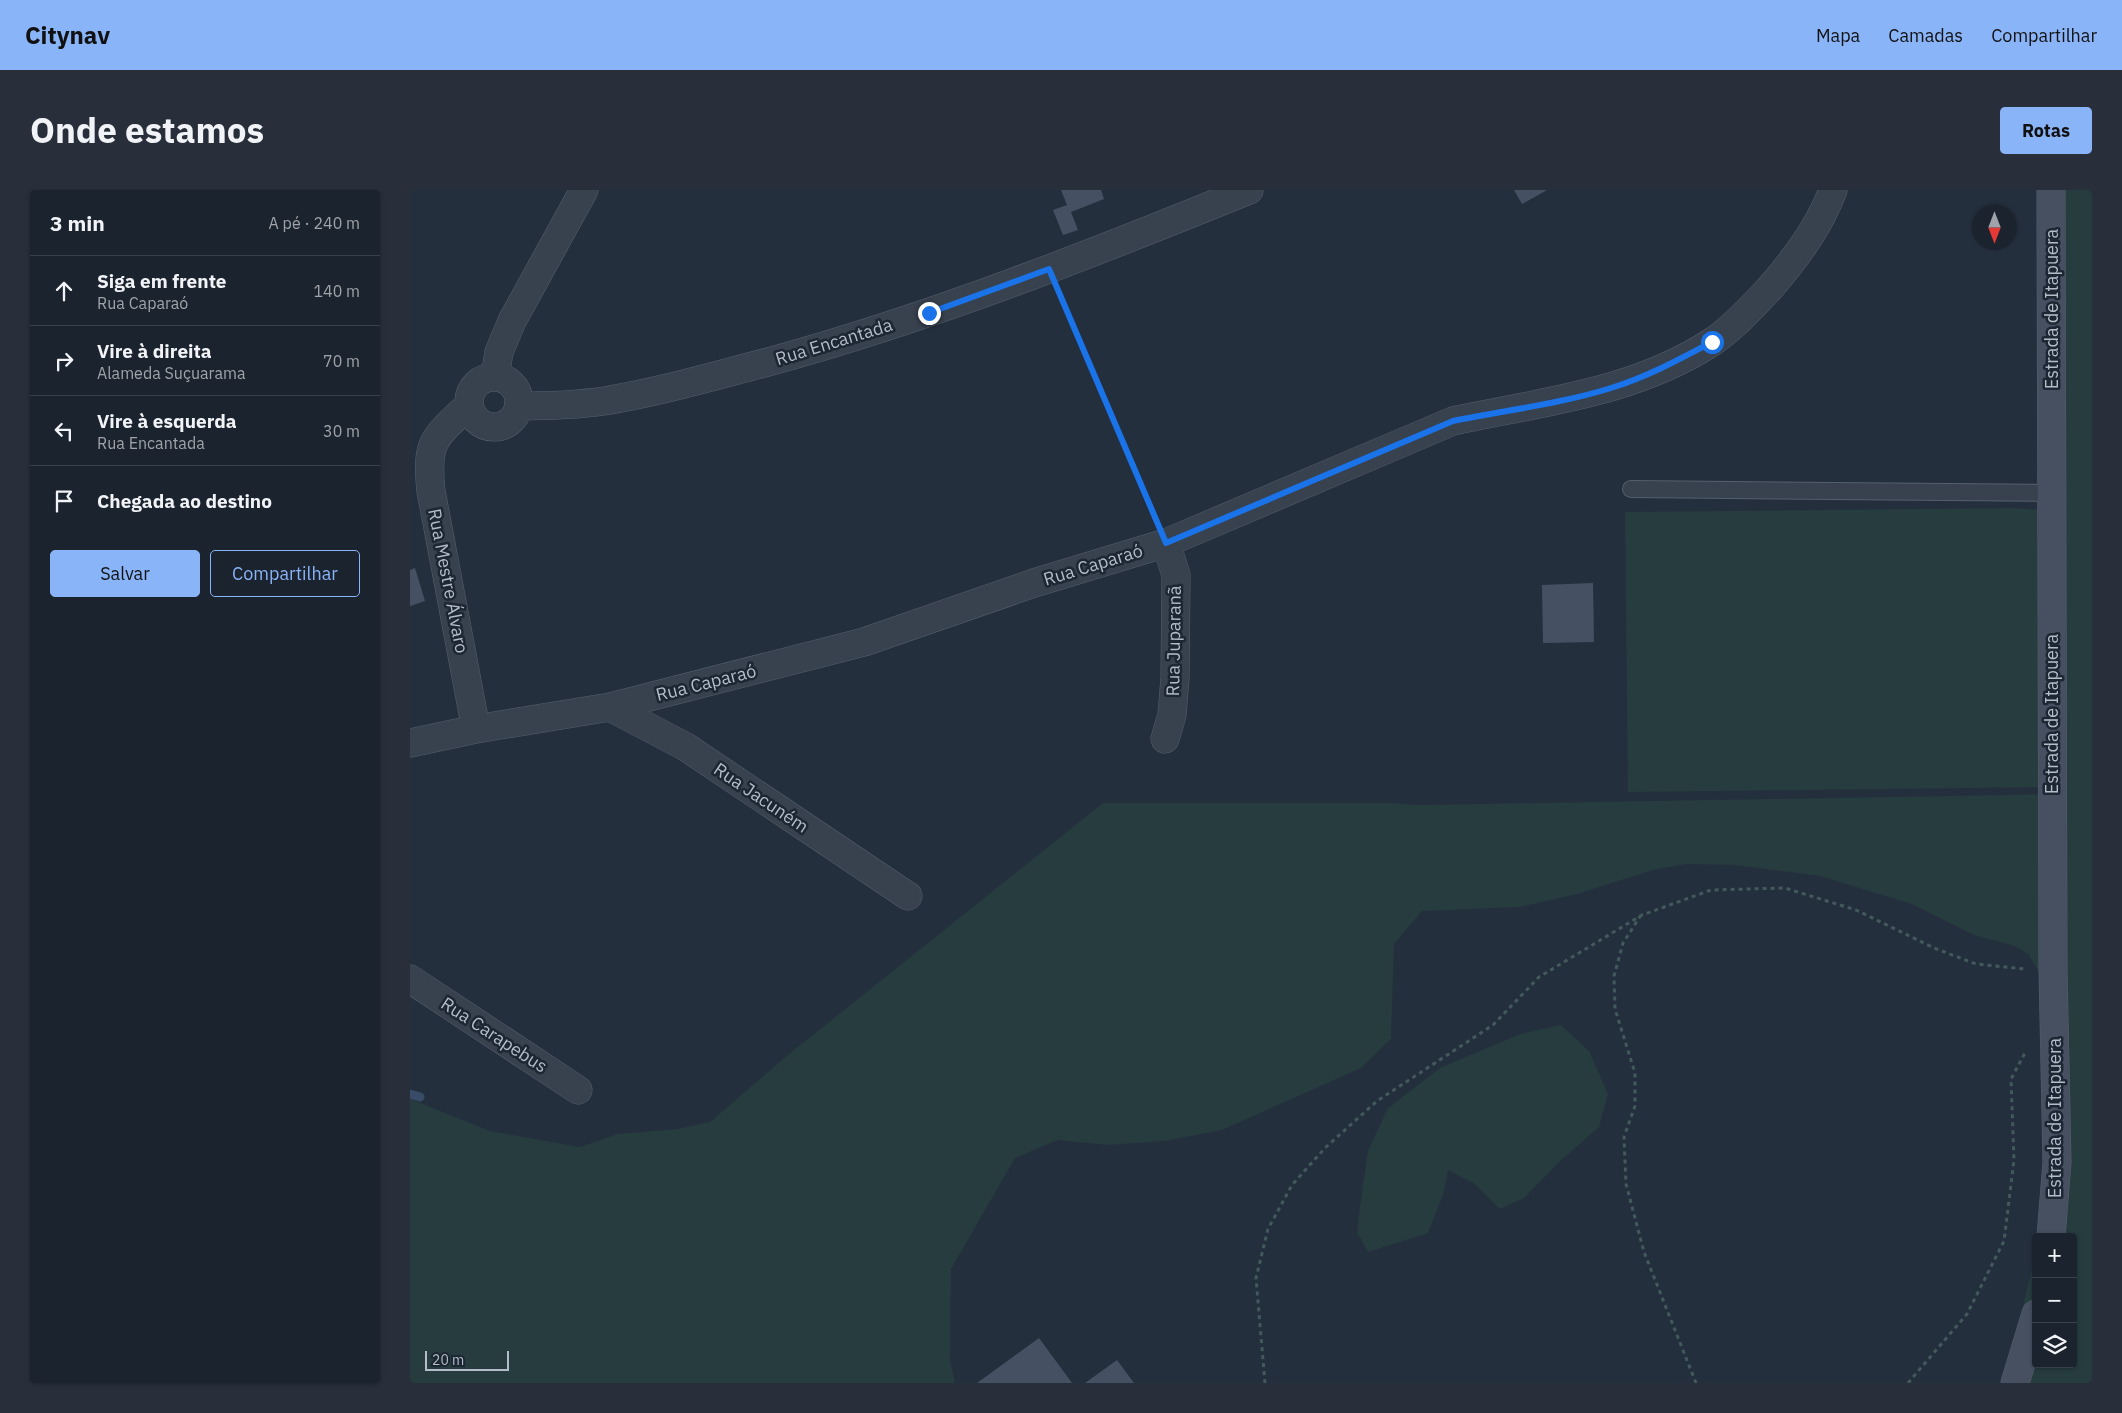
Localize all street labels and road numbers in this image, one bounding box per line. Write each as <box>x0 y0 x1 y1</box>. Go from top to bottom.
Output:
street label: Estrada de Itapuera <box>2040 228 2063 389</box>
street label: Rua Encantada <box>773 313 896 370</box>
street label: Rua Mestre Álvaro <box>423 507 474 655</box>
street label: Rua Caparaó <box>1040 539 1145 591</box>
street label: Rua Juparanã <box>1161 585 1186 697</box>
street label: Estrada de Itapuera <box>2040 633 2063 794</box>
street label: Rua Caparaó <box>653 659 758 706</box>
street label: Rua Jacuném <box>709 757 813 838</box>
street label: Rua Carapebus <box>437 992 552 1078</box>
street label: Estrada de Itapuera <box>2043 1037 2066 1198</box>

